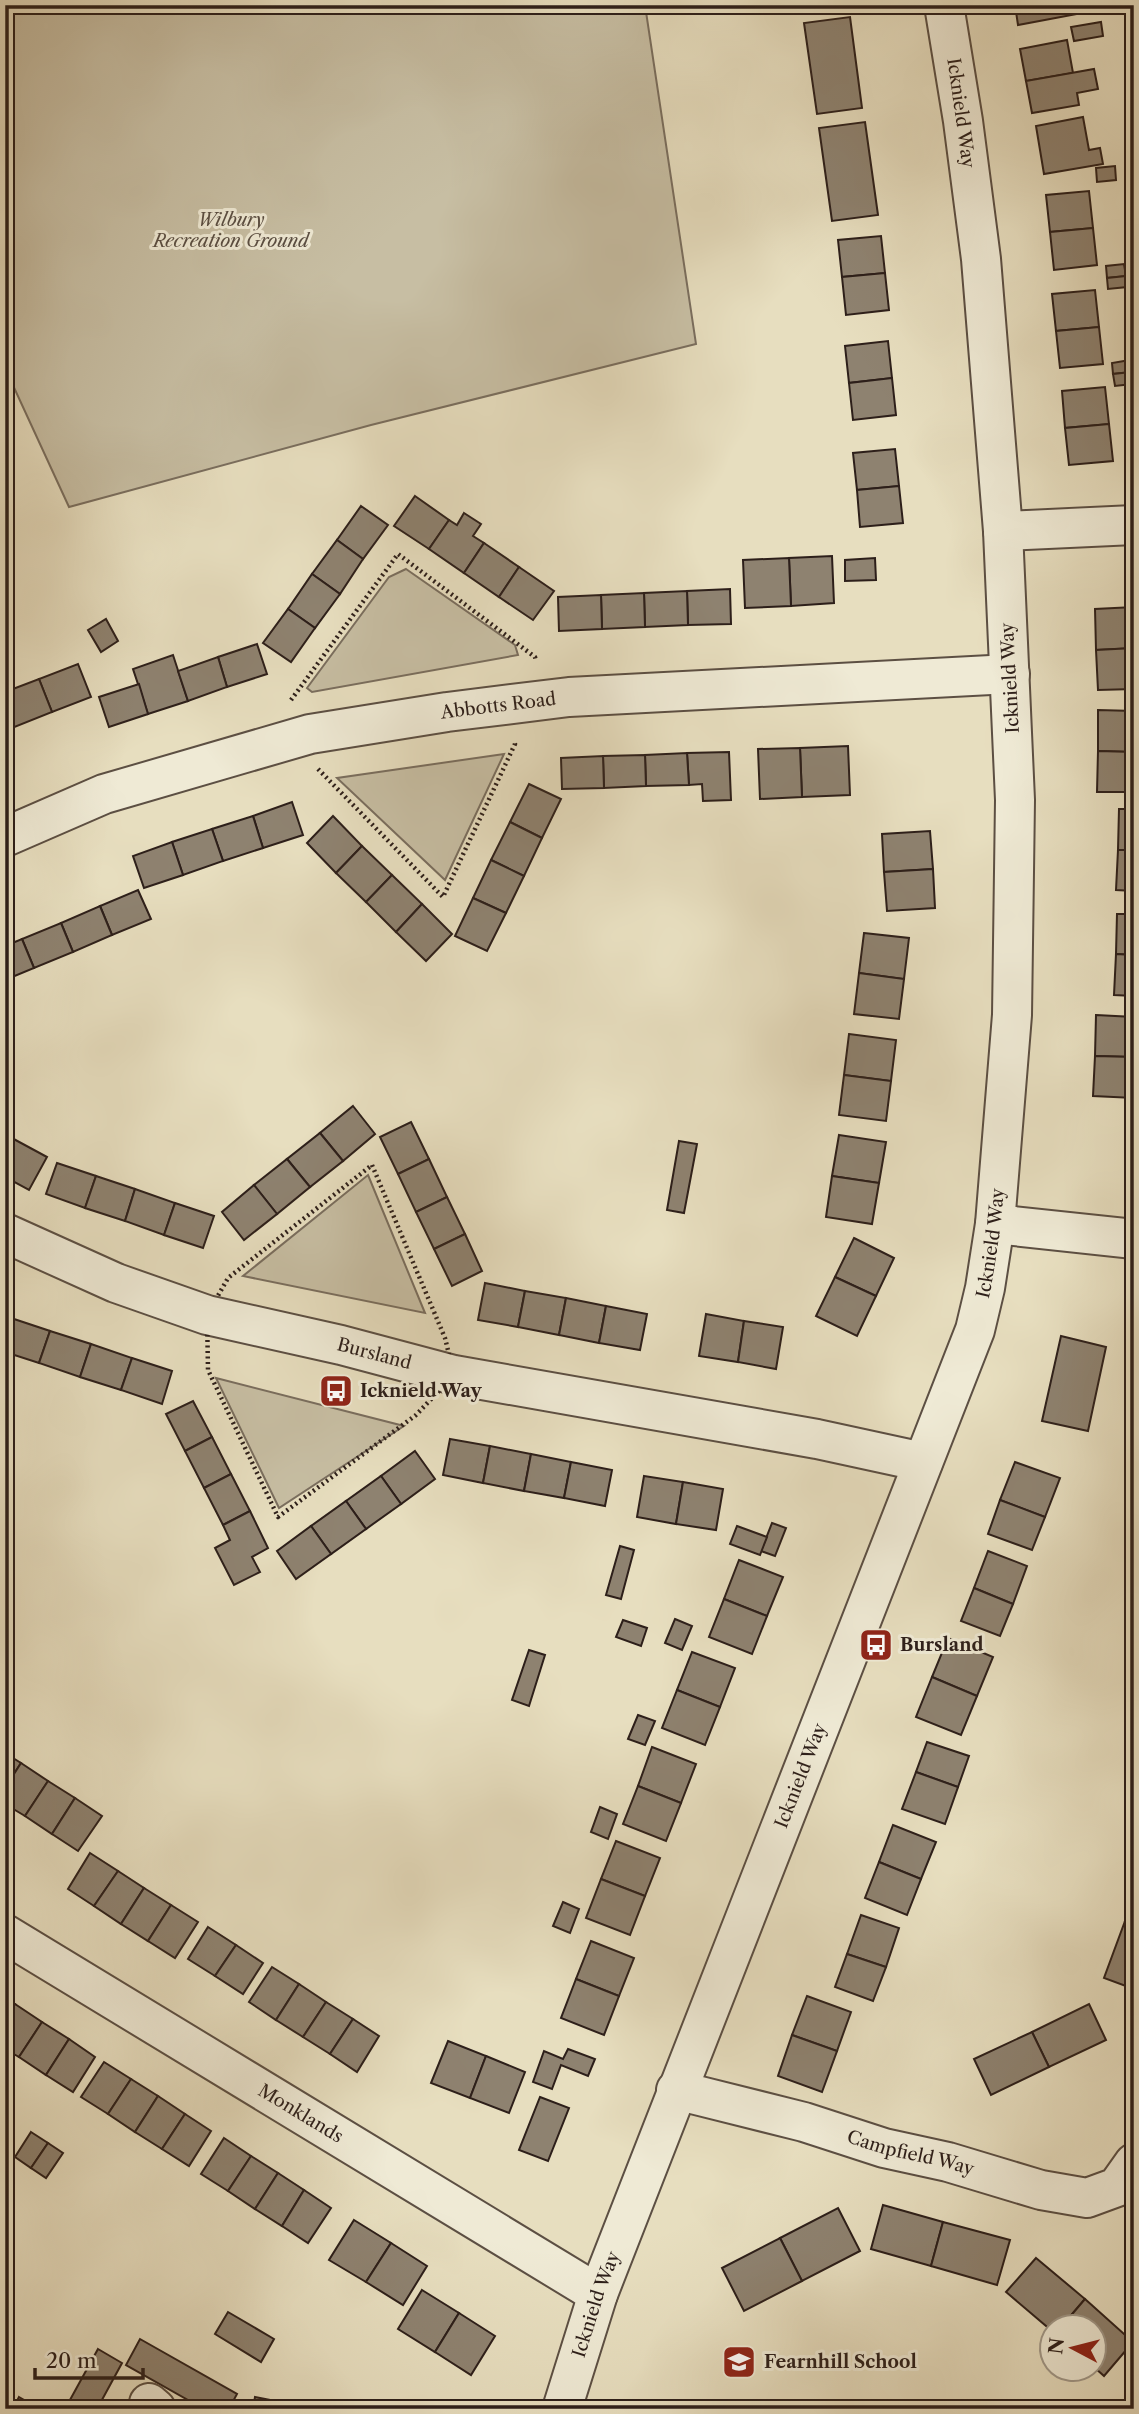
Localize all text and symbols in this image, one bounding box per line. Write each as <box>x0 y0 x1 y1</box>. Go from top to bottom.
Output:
street label: Icknield Way <box>942 57 980 170</box>
park label: Wilbury Recreation Ground <box>151 209 311 252</box>
street label: Icknield Way <box>996 621 1024 734</box>
street label: Abbotts Road <box>438 688 557 724</box>
street label: Icknield Way <box>972 1186 1009 1300</box>
street label: Bursland <box>335 1333 414 1374</box>
bus stop icon: Icknield Way <box>317 1372 355 1410</box>
place label: Icknield Way <box>360 1380 483 1402</box>
bus stop icon: Bursland <box>857 1626 895 1664</box>
place label: Bursland <box>900 1634 984 1656</box>
street label: Icknield Way <box>770 1719 831 1831</box>
street label: Monklands <box>254 2079 347 2148</box>
street label: Campfield Way <box>844 2126 978 2180</box>
street label: Icknield Way <box>568 2247 625 2360</box>
north arrow <box>1038 2312 1108 2382</box>
text: N <box>1044 2336 1069 2356</box>
scale bar <box>35 2337 144 2381</box>
school or university icon: Fearnhill School <box>720 2343 758 2381</box>
text: 20 m <box>46 2348 97 2373</box>
place label: Fearnhill School <box>764 2351 917 2373</box>

